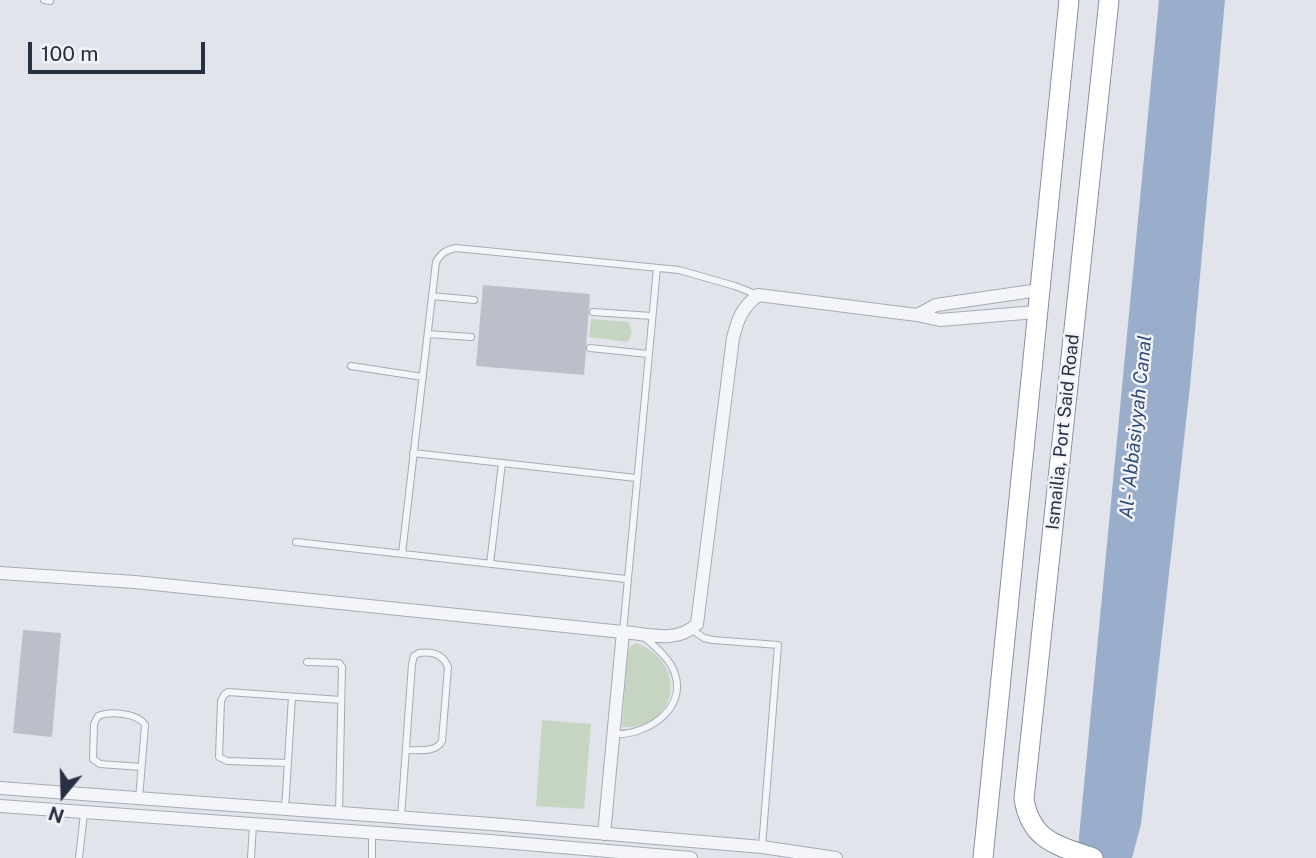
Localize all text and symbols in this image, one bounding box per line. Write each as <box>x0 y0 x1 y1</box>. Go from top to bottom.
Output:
scale bar <box>32 28 208 72</box>
text: 100 m <box>41 41 98 66</box>
street label: Ismailia, Port Said Road <box>1042 333 1084 531</box>
water label: Al-ʿAbbāsiyyah Canal <box>1115 334 1157 520</box>
north arrow <box>28 760 98 830</box>
text: N <box>46 802 67 828</box>

